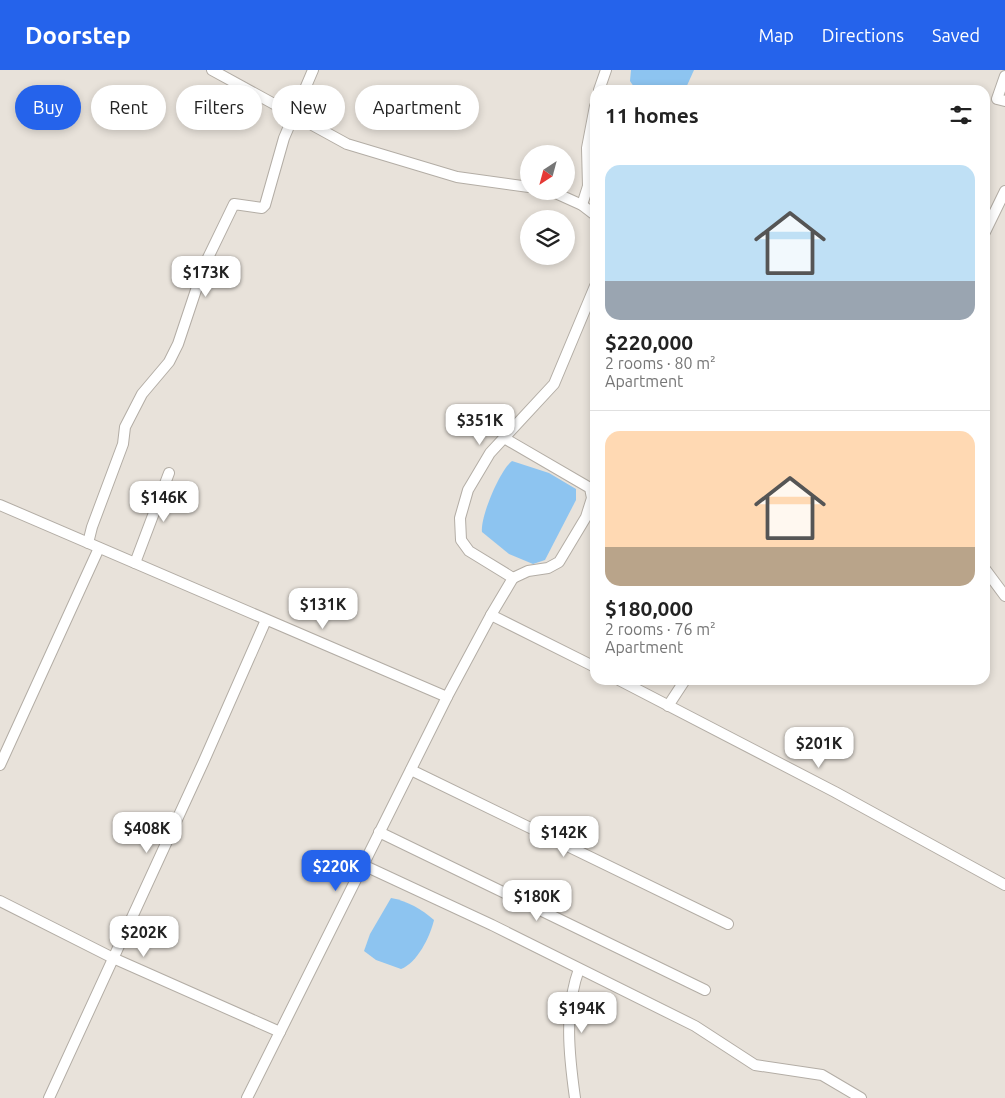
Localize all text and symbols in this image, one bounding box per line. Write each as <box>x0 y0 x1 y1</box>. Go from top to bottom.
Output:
text: Doorstep <box>25 22 131 49</box>
text: Map <box>758 25 794 45</box>
text: Directions <box>822 25 904 45</box>
text: Saved <box>932 25 980 45</box>
chip: Buy <box>15 85 81 130</box>
chip: Rent <box>91 85 166 130</box>
chip: Filters <box>176 85 262 130</box>
chip: New <box>272 85 345 130</box>
chip: Apartment <box>355 85 479 130</box>
icon: filters <box>947 101 975 129</box>
text: 11 homes <box>605 103 699 127</box>
north arrow <box>520 145 575 200</box>
map controls <box>520 145 575 265</box>
icon: home <box>745 198 835 288</box>
button: layers <box>520 210 575 265</box>
pin: $173K <box>171 256 241 298</box>
text: $173K <box>183 263 229 281</box>
text: $220,000 <box>605 330 693 354</box>
text: 2 rooms · 80 m² <box>605 354 716 372</box>
text: Apartment <box>605 372 683 390</box>
pin: $351K <box>445 404 515 446</box>
text: $351K <box>457 411 503 429</box>
icon: home <box>745 463 835 553</box>
pin: $146K <box>129 480 199 523</box>
text: $146K <box>141 488 187 506</box>
pin: $131K <box>288 588 358 630</box>
text: $131K <box>300 595 346 613</box>
text: $180,000 <box>605 596 693 620</box>
text: 2 rooms · 76 m² <box>605 620 716 638</box>
text: Apartment <box>605 638 683 656</box>
pin: $201K <box>784 726 854 769</box>
text: $201K <box>796 734 842 752</box>
pin: $408K <box>112 812 182 854</box>
pin: $142K <box>529 816 599 858</box>
text: $408K <box>124 819 170 837</box>
text: $142K <box>541 823 587 841</box>
pin: $220K <box>301 850 371 892</box>
text: $220K <box>313 857 359 875</box>
pin: $180K <box>502 880 572 922</box>
text: $180K <box>514 887 560 905</box>
pin: $202K <box>109 916 179 958</box>
text: $202K <box>121 923 167 941</box>
pin: $194K <box>547 992 617 1034</box>
text: $194K <box>559 999 605 1017</box>

